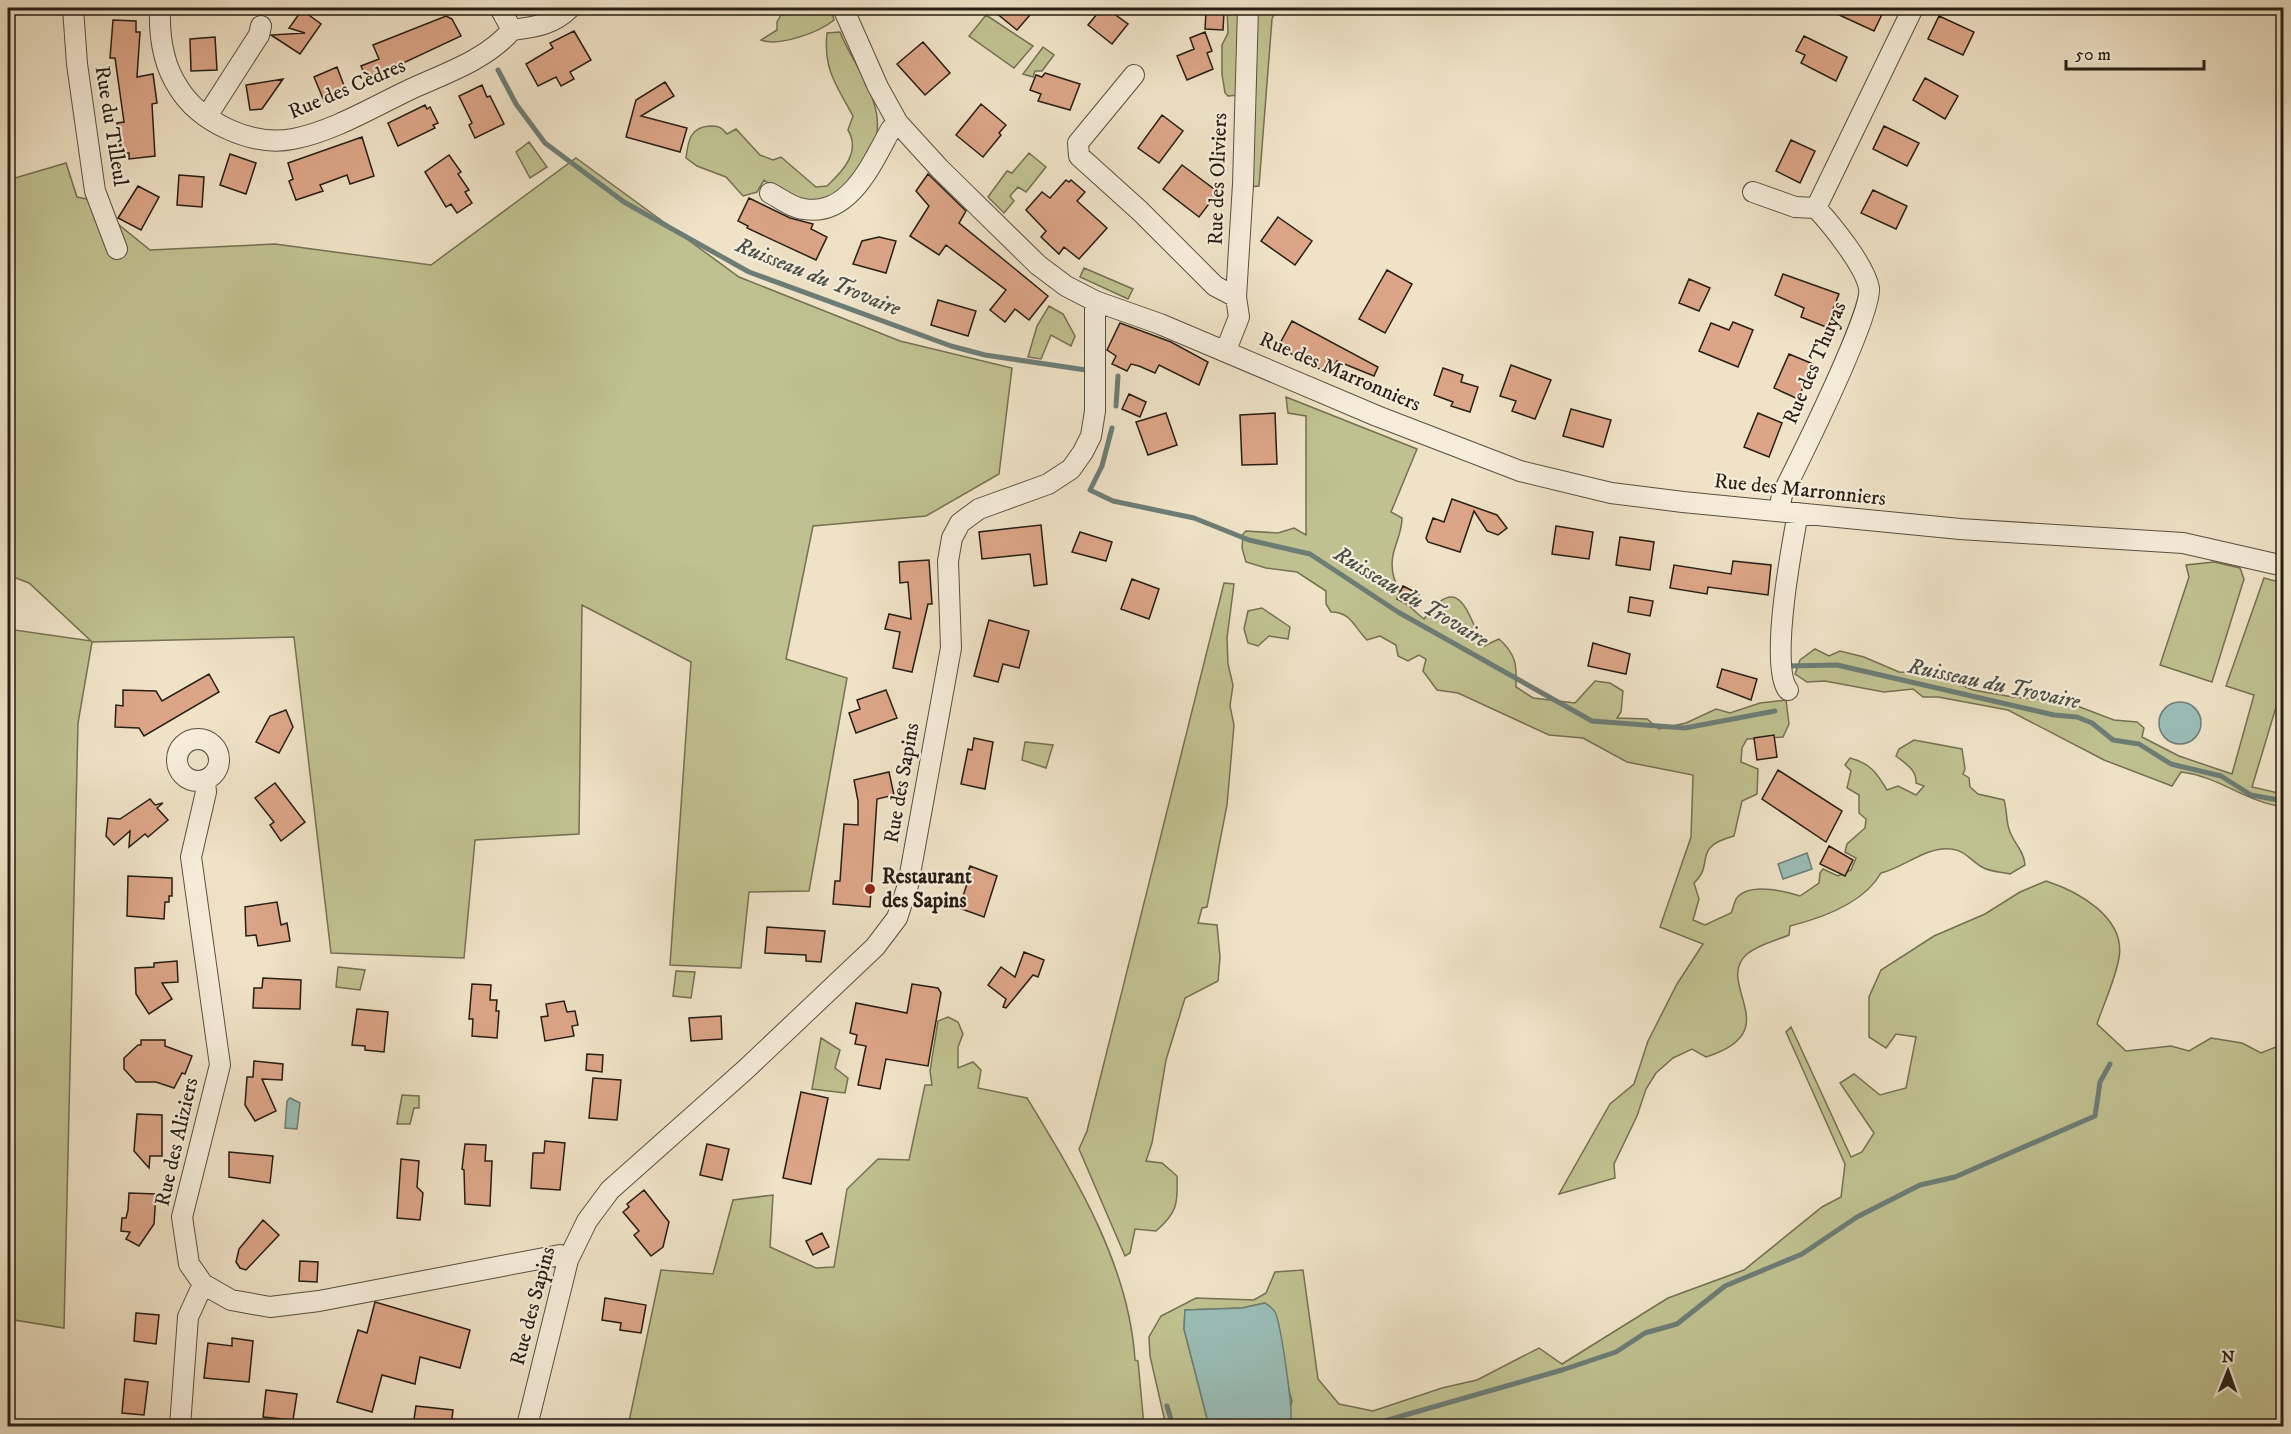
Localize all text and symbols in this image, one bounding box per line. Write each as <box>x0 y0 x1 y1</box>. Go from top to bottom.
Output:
scale bar <box>2066 33 2204 71</box>
text: 50 m <box>2075 44 2111 66</box>
street label: Rue des Cèdres <box>285 53 409 125</box>
street label: Rue du Tilleul <box>89 64 133 189</box>
street label: Rue des Oliviers <box>1203 112 1233 246</box>
water label: Ruisseau du Trovaire <box>731 231 905 323</box>
street label: Rue des Thuyas <box>1777 298 1853 428</box>
street label: Rue des Marronniers <box>1255 326 1425 418</box>
street label: Rue des Marronniers <box>1713 468 1887 512</box>
water label: Ruisseau du Trovaire <box>1328 540 1494 654</box>
water label: Ruisseau du Trovaire <box>1904 652 2083 716</box>
street label: Rue des Sapins <box>879 721 925 845</box>
place label: Restaurant des Sapins <box>882 864 972 914</box>
marker: Restaurant des Sapins <box>863 882 877 896</box>
street label: Rue des Aliziers <box>150 1075 204 1209</box>
street label: Rue des Sapins <box>505 1244 561 1368</box>
north arrow <box>2198 1341 2258 1401</box>
text: N <box>2222 1347 2235 1367</box>

